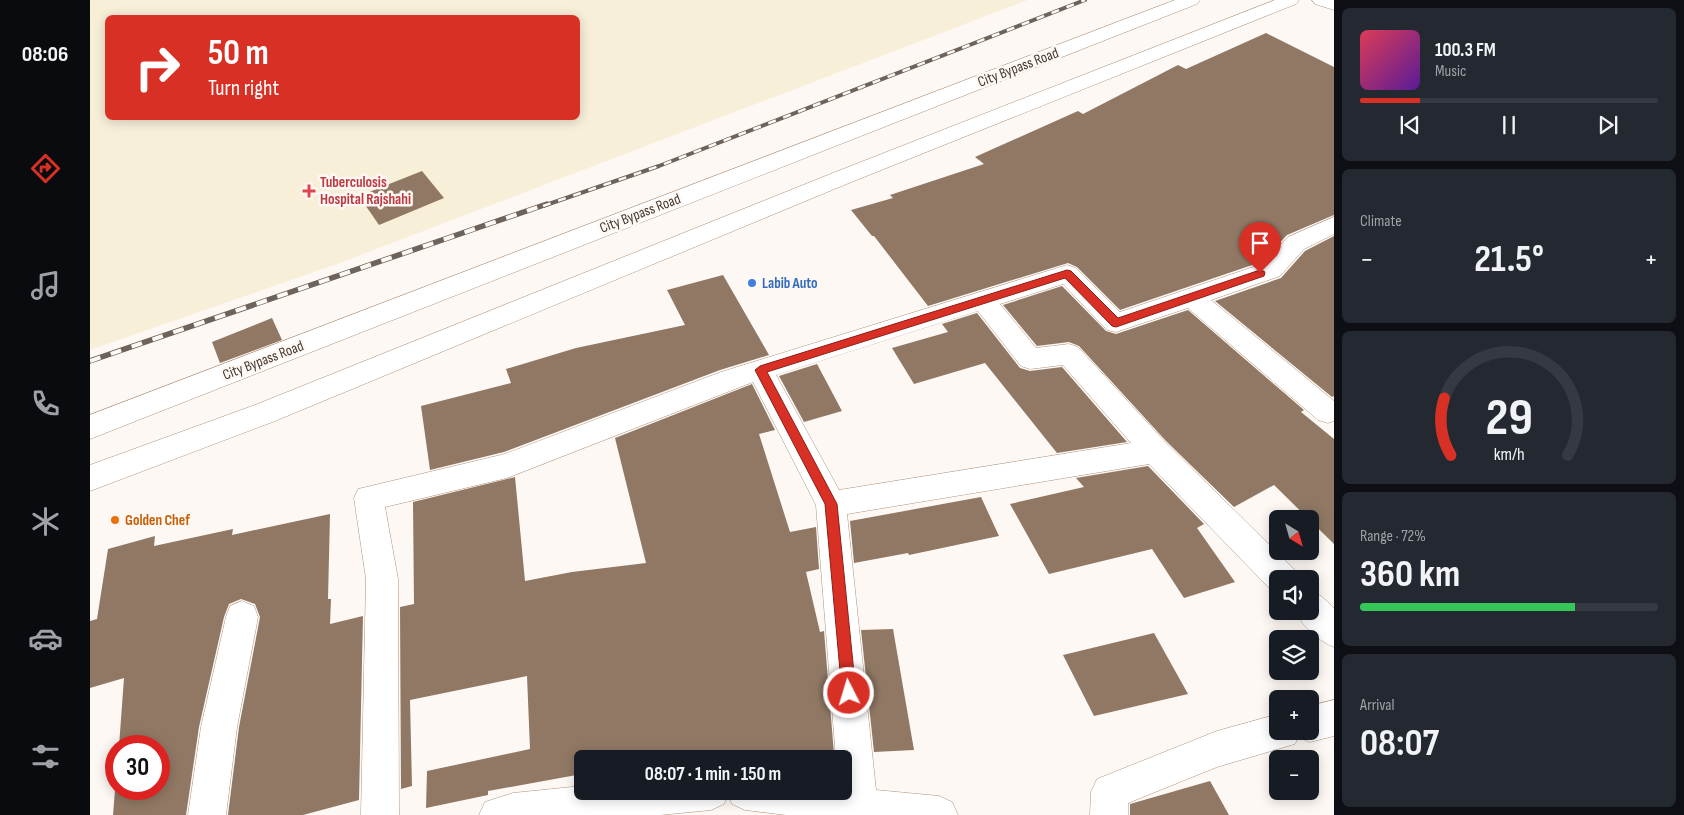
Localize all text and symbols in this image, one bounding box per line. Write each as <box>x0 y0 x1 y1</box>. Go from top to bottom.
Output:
text: 50 m <box>208 32 269 75</box>
icon: right <box>125 35 190 100</box>
text: 100.3 FM <box>1435 39 1496 62</box>
text: 08:06 <box>22 41 68 68</box>
street label: City Bypass Road <box>975 43 1061 92</box>
text: Music <box>1435 62 1466 81</box>
text: Turn right <box>208 75 279 102</box>
icon: previous <box>1396 111 1424 139</box>
icon: pause <box>1495 111 1523 139</box>
icon: next <box>1594 111 1622 139</box>
icon: directions <box>28 151 63 186</box>
place label: Tuberculosis Hospital Rajshahi <box>320 173 411 209</box>
marker: Tuberculosis Hospital Rajshahi <box>302 184 316 198</box>
street label: City Bypass Road <box>597 189 683 238</box>
text: Climate <box>1360 212 1402 231</box>
pin <box>1239 222 1281 273</box>
icon: arrive <box>1246 229 1274 257</box>
text: 21.5° <box>1474 237 1544 282</box>
text: − <box>1360 243 1374 276</box>
text: + <box>1644 243 1658 276</box>
icon: music <box>28 268 63 303</box>
place label: Labib Auto <box>762 274 818 293</box>
marker: Labib Auto <box>746 277 758 289</box>
street label: City Bypass Road <box>220 336 306 385</box>
icon: phone <box>28 386 63 421</box>
text: 29 <box>1485 387 1533 450</box>
text: km/h <box>1494 444 1524 465</box>
icon: climate <box>28 504 63 539</box>
north arrow <box>1269 510 1319 560</box>
map controls <box>1269 510 1319 800</box>
place label: Golden Chef <box>125 511 190 530</box>
marker: Golden Chef <box>109 514 121 526</box>
text: Range · 72% <box>1360 527 1426 546</box>
text: 360 km <box>1360 552 1460 597</box>
button: sound <box>1269 570 1319 620</box>
icon: car <box>28 621 63 656</box>
button: layers <box>1269 630 1319 680</box>
position arrow <box>822 666 874 718</box>
button: + <box>1269 690 1319 740</box>
text: Arrival <box>1360 696 1394 715</box>
text: 08:07 <box>1360 721 1439 766</box>
speed limit sign: 30 <box>105 735 170 800</box>
icon: filters <box>28 739 63 774</box>
button: − <box>1269 750 1319 800</box>
text: 08:07 · 1 min · 150 m <box>645 763 781 786</box>

